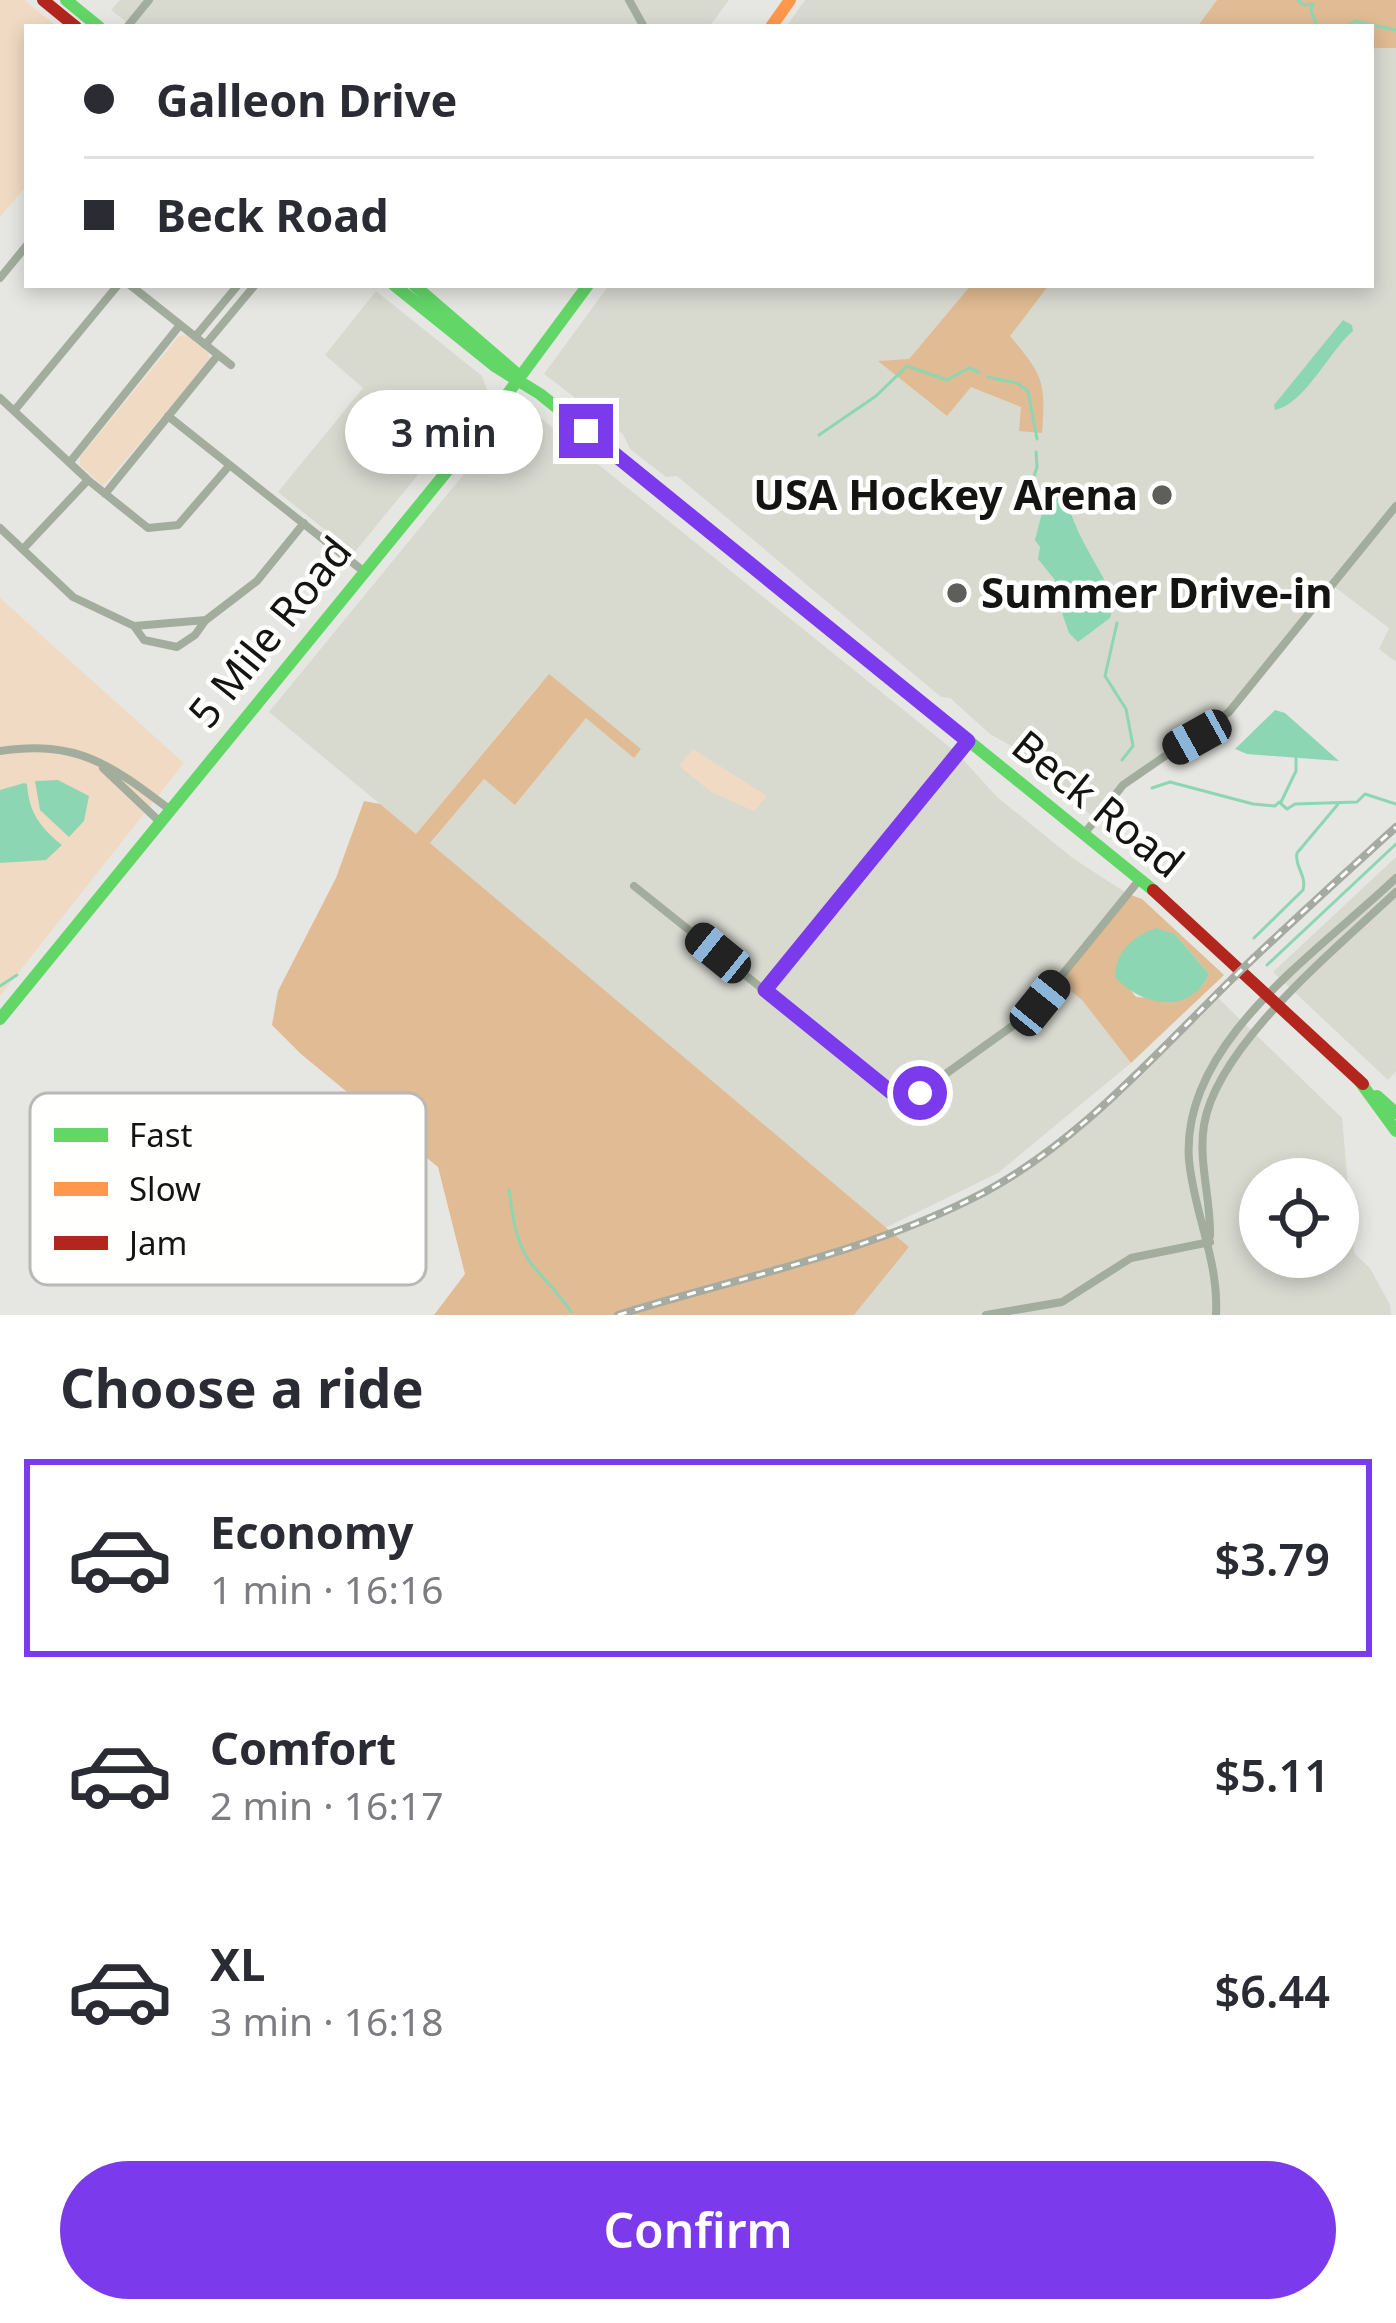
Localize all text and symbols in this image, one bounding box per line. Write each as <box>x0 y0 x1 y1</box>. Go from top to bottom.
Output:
text: Galleon Drive <box>156 69 457 130</box>
text: Beck Road <box>156 184 389 245</box>
callout: 3 min <box>346 389 544 473</box>
route end <box>559 404 613 458</box>
text: 3 min <box>391 405 497 458</box>
place label: USA Hockey Arena <box>753 465 1138 522</box>
marker: USA Hockey Arena <box>1149 482 1175 508</box>
street label: 5 Mile Road <box>174 524 363 738</box>
place label: Summer Drive-in <box>981 563 1333 620</box>
marker: Summer Drive-in <box>944 580 970 606</box>
car <box>1157 704 1237 770</box>
street label: Beck Road <box>1001 716 1197 890</box>
car <box>679 916 757 990</box>
car <box>1003 964 1077 1042</box>
route start <box>893 1066 947 1120</box>
legend <box>30 1093 426 1285</box>
text: Fast <box>129 1112 192 1157</box>
map controls <box>1239 1158 1359 1278</box>
button: locate <box>1239 1158 1359 1278</box>
text: Slow <box>129 1166 201 1211</box>
text: Jam <box>126 1220 187 1265</box>
text: Choose a ride <box>60 1350 424 1424</box>
text: Economy <box>210 1501 414 1562</box>
icon: car <box>66 1504 174 1612</box>
text: $3.79 <box>1215 1528 1330 1589</box>
text: 1 min · 16:16 <box>210 1562 444 1615</box>
text: Comfort <box>210 1717 396 1778</box>
icon: car <box>66 1720 174 1828</box>
text: $5.11 <box>1215 1744 1330 1805</box>
text: 2 min · 16:17 <box>210 1778 444 1831</box>
text: XL <box>210 1933 265 1994</box>
icon: car <box>66 1936 174 2044</box>
text: $6.44 <box>1215 1960 1330 2021</box>
text: 3 min · 16:18 <box>210 1994 444 2047</box>
button: Confirm <box>60 2161 1336 2299</box>

